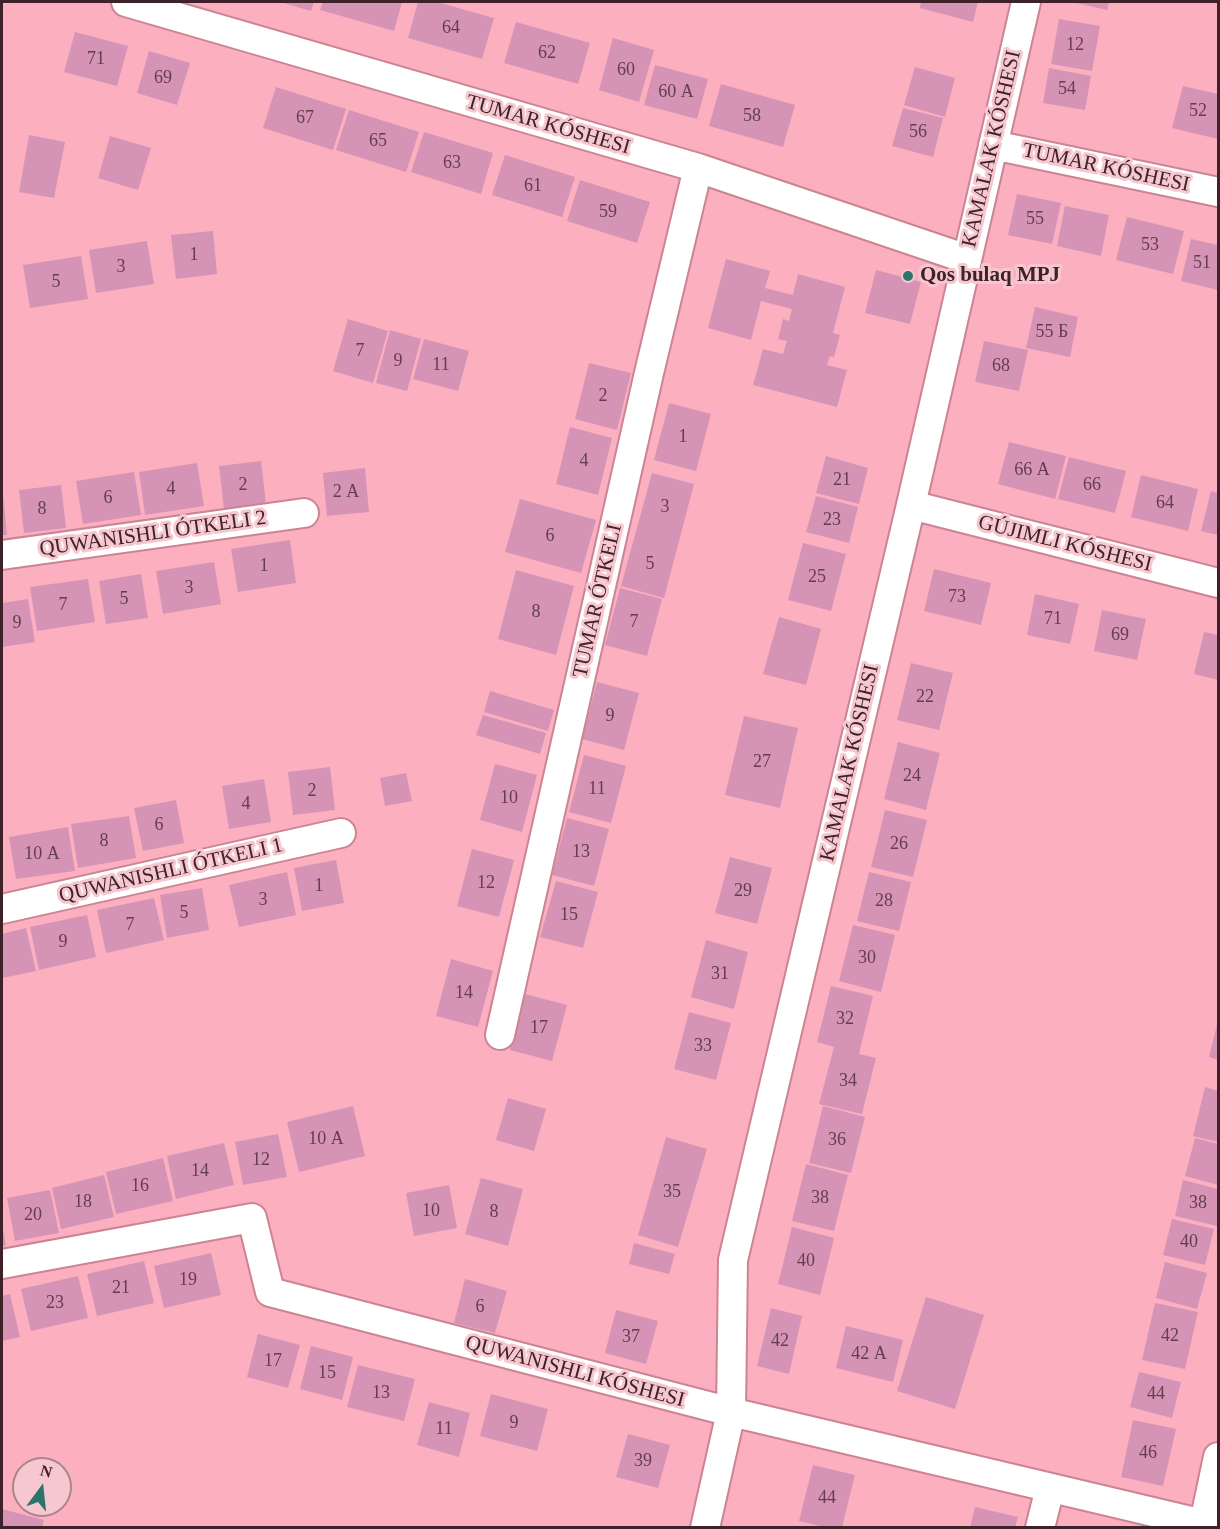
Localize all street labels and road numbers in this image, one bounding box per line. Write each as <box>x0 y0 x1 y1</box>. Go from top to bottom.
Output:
street label: KAMALAK KÓSHESI <box>957 48 1027 250</box>
street label: TUMAR KÓSHESI <box>463 89 633 161</box>
street label: TUMAR KÓSHESI <box>1020 138 1192 198</box>
street label: QUWANISHLI ÓTKELI 2 <box>38 506 268 562</box>
street label: GÚJIMLI KÓSHESI <box>976 510 1154 578</box>
street label: TUMAR ÓTKELI <box>568 522 628 680</box>
street label: KAMALAK KÓSHESI <box>815 662 885 864</box>
street label: QUWANISHLI ÓTKELI 1 <box>57 833 285 909</box>
street label: QUWANISHLI KÓSHESI <box>463 1331 687 1413</box>

